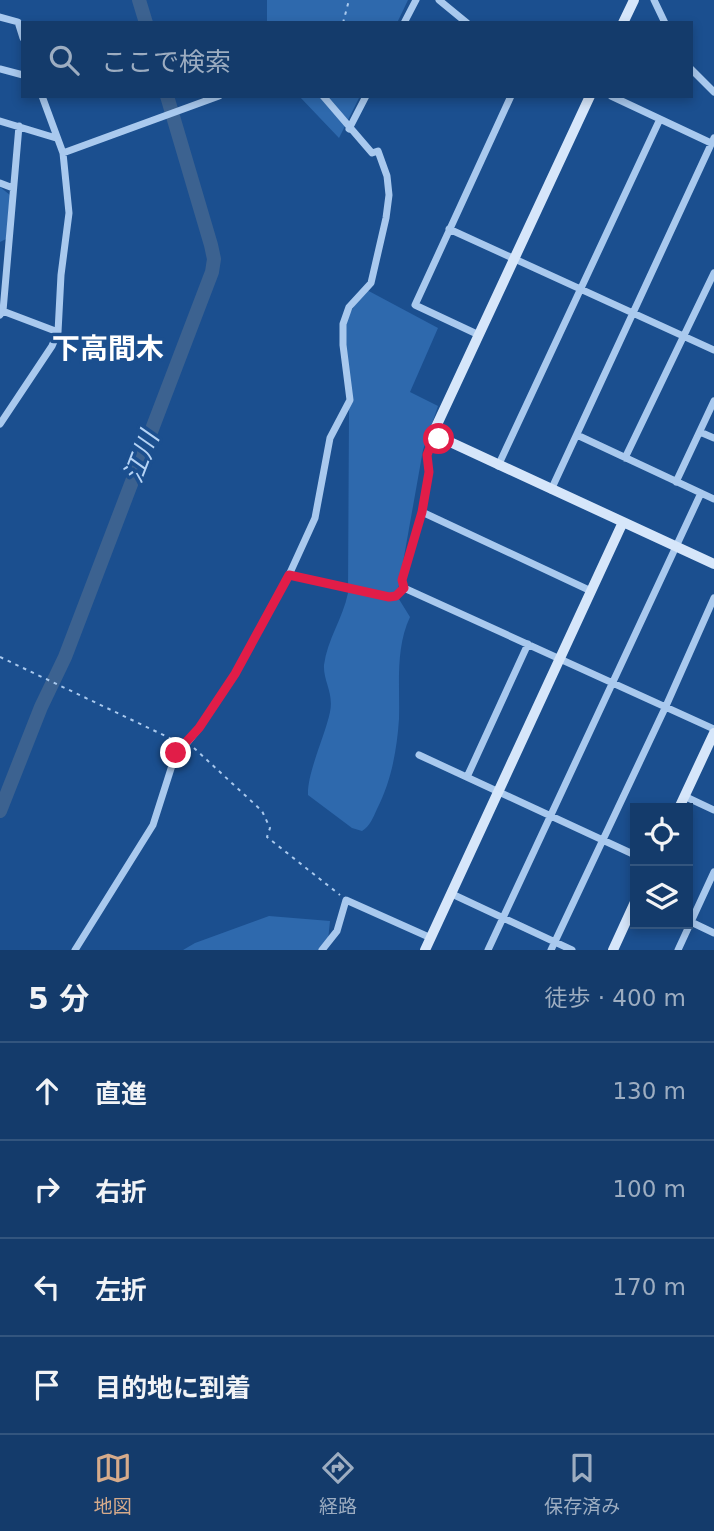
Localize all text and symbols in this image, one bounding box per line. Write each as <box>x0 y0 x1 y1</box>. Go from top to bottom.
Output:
search box <box>21 21 693 98</box>
icon: search <box>45 41 83 79</box>
text: ここで検索 <box>101 47 231 77</box>
district label: 下高間木 <box>52 332 164 365</box>
route start <box>423 423 454 454</box>
water label: 江川 <box>118 425 165 487</box>
route end <box>160 737 191 768</box>
map controls <box>630 803 693 929</box>
button: locate <box>630 803 693 866</box>
button: layers <box>630 866 693 929</box>
text: 5 分 <box>28 981 89 1016</box>
text: 徒歩 · 400 m <box>544 985 686 1011</box>
icon: ahead <box>28 1072 66 1110</box>
text: 130 m <box>612 1078 686 1104</box>
text: 直進 <box>95 1079 147 1109</box>
icon: right <box>28 1170 66 1208</box>
text: 100 m <box>612 1176 686 1202</box>
text: 右折 <box>95 1177 147 1207</box>
icon: left <box>28 1268 66 1306</box>
text: 170 m <box>612 1274 686 1300</box>
text: 左折 <box>95 1275 147 1305</box>
icon: arrive <box>28 1366 66 1404</box>
text: 目的地に到着 <box>95 1373 251 1403</box>
tab: 地図 <box>94 1449 132 1518</box>
tab: 経路 <box>319 1449 357 1518</box>
tab: 保存済み <box>544 1449 620 1518</box>

